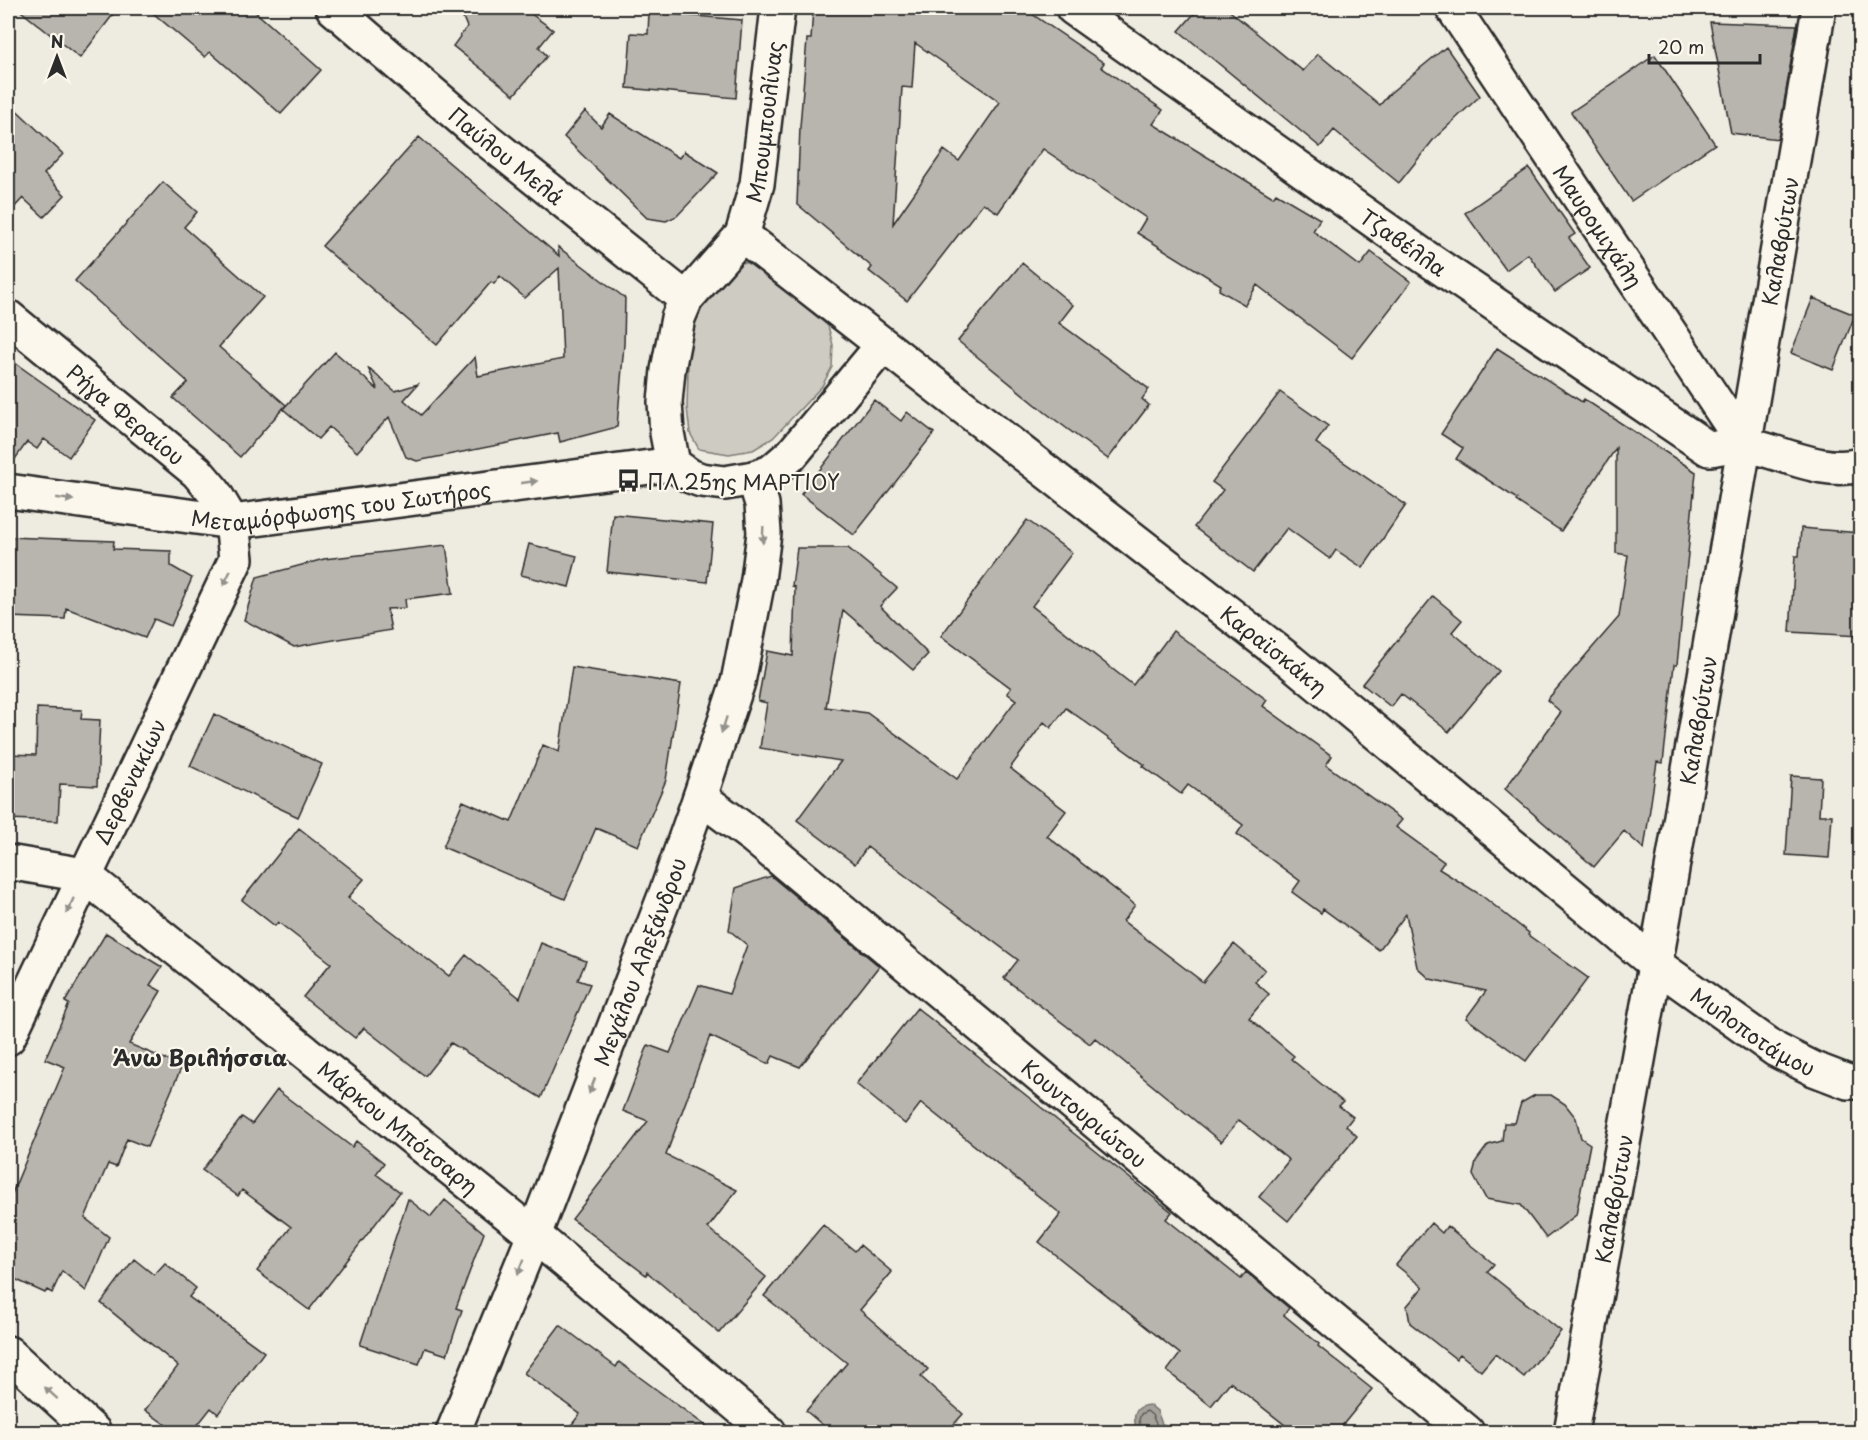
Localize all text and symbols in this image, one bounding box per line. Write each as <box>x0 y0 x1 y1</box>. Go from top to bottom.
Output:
north arrow <box>27 27 87 87</box>
scale bar <box>1649 27 1760 65</box>
text: N <box>51 29 63 53</box>
text: 20 m <box>1658 33 1704 60</box>
street label: Μπουμπουλίνας <box>736 39 790 206</box>
street label: Παύλου Μελά <box>442 99 572 212</box>
street label: Μαυρομιχάλη <box>1546 158 1651 294</box>
street label: Καλαβρύτων <box>1752 174 1806 308</box>
street label: Τζαβέλλα <box>1354 200 1454 284</box>
street label: Ρήγα Φεραίου <box>60 356 192 472</box>
place label: ΠΛ.25ης ΜΑΡΤΙΟΥ <box>647 465 840 497</box>
bus stop icon: ΠΛ.25ης ΜΑΡΤΙΟΥ <box>616 468 642 494</box>
street label: Μεταμόρφωσης του Σωτήρος <box>189 472 493 538</box>
one-way arrow <box>520 478 539 487</box>
one-way arrow <box>56 494 75 503</box>
one-way arrow <box>759 525 768 544</box>
one-way arrow <box>222 570 231 587</box>
street label: Καραϊσκάκη <box>1214 597 1335 702</box>
street label: Καλαβρύτων <box>1671 653 1724 787</box>
street label: Δερβενακίων <box>85 713 173 849</box>
one-way arrow <box>719 716 728 734</box>
street label: Μεγάλου Αλεξάνδρου <box>585 853 693 1071</box>
one-way arrow <box>65 897 74 914</box>
street label: Μυλοποτάμου <box>1685 979 1821 1083</box>
district label: Άνω Βριλήσσια <box>113 1040 287 1073</box>
street label: Κουντουριώτου <box>1015 1051 1154 1175</box>
street label: Μάρκου Μπότσαρη <box>311 1052 486 1201</box>
one-way arrow <box>586 1077 596 1095</box>
street label: Καλαβρύτων <box>1586 1132 1640 1266</box>
one-way arrow <box>516 1259 526 1277</box>
one-way arrow <box>44 1387 59 1400</box>

